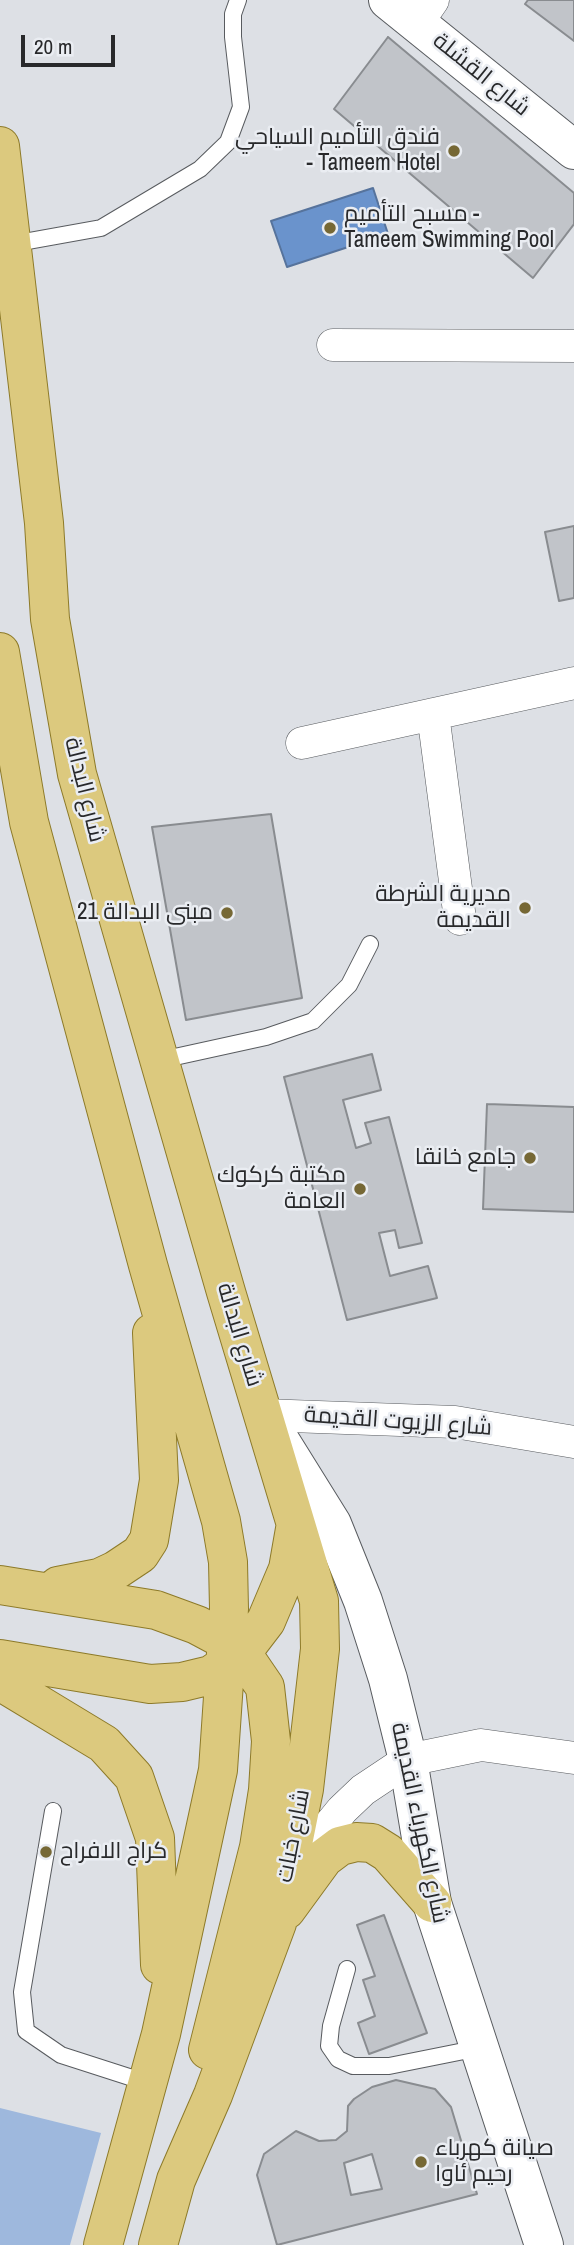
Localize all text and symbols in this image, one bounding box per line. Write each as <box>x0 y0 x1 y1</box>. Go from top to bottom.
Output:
scale bar <box>24 21 119 65</box>
street label: شارع القشلة <box>427 27 535 123</box>
text: 20 m <box>34 32 72 61</box>
place label: فندق التأميم السياحي - Tameem Hotel <box>235 124 440 178</box>
marker: فندق التأميم السياحي - Tameem Hotel <box>446 143 462 159</box>
place label: مسبح التأميم - Tameem Swimming Pool <box>344 201 554 255</box>
marker: مسبح التأميم - Tameem Swimming Pool <box>322 220 338 236</box>
street label: شارع البدالة <box>58 735 110 845</box>
place label: مديرية الشرطة القديمة <box>375 881 511 935</box>
place label: مبنى البدالة 21 <box>77 899 213 927</box>
marker: مديرية الشرطة القديمة <box>517 900 533 916</box>
marker: مبنى البدالة 21 <box>219 905 235 921</box>
place label: جامع خانقا <box>415 1144 516 1172</box>
marker: جامع خانقا <box>522 1150 538 1166</box>
place label: مكتبة كركوك العامة <box>217 1162 346 1216</box>
marker: مكتبة كركوك العامة <box>352 1181 368 1197</box>
street label: شارع البدالة <box>210 1280 268 1390</box>
street label: شارع الزيوت القديمة <box>303 1402 493 1442</box>
street label: شارع الكهرباء القديمة <box>384 1720 454 1926</box>
street label: شارع خبات <box>271 1787 317 1885</box>
place label: كراج الافراح <box>60 1838 167 1866</box>
marker: كراج الافراح <box>38 1844 54 1860</box>
place label: صيانة كهرباء رحيم ئاوا <box>435 2135 554 2189</box>
marker: صيانة كهرباء رحيم ئاوا <box>413 2154 429 2170</box>

